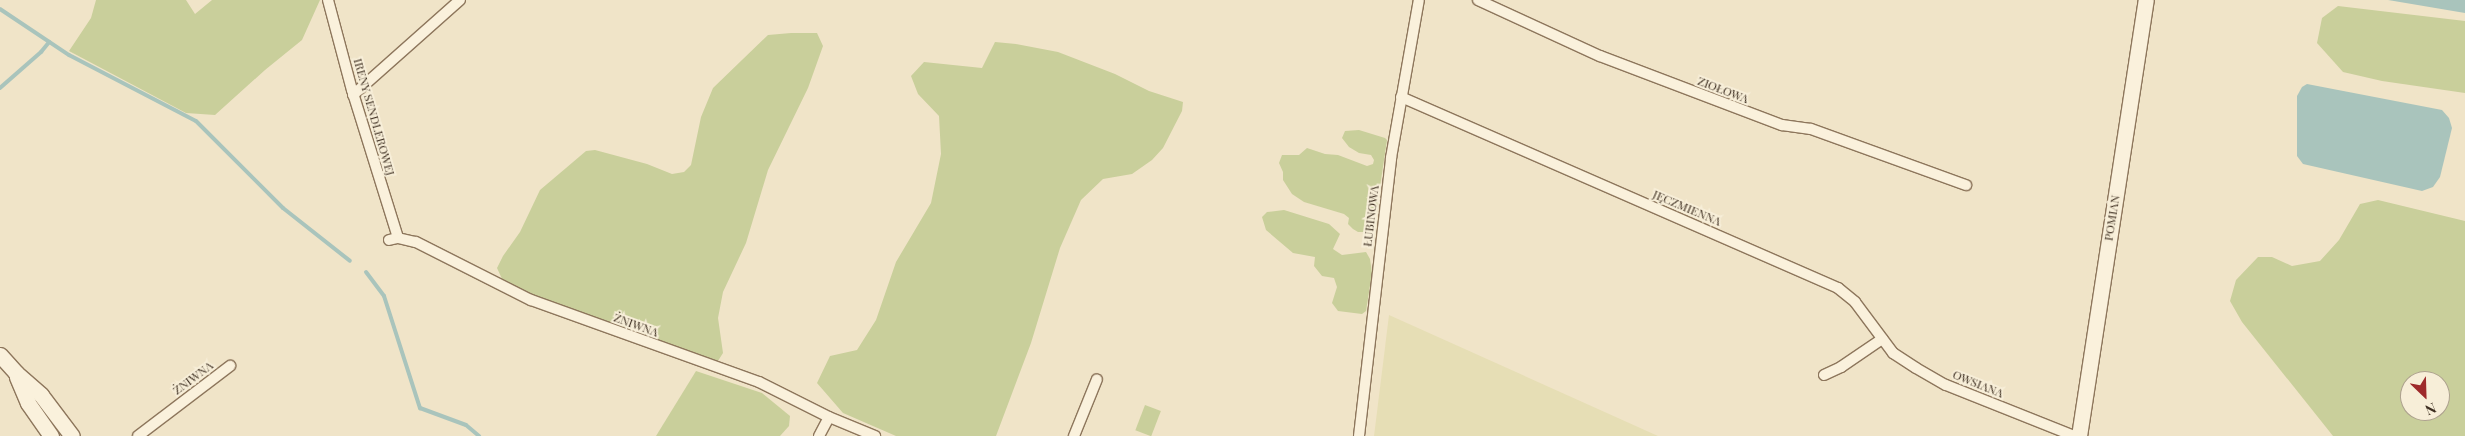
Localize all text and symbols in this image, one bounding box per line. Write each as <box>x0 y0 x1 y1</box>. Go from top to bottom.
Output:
street label: IRENY SENDLEROWEJ <box>350 57 398 177</box>
street label: ZIOŁOWA <box>1695 74 1751 106</box>
street label: ŁUBINOWA <box>1360 185 1382 247</box>
street label: JĘCZMIENNA <box>1651 187 1723 229</box>
street label: POMIAN <box>2101 194 2123 242</box>
street label: ŻNIWNA <box>612 310 660 340</box>
street label: ŻNIWNA <box>170 358 216 398</box>
street label: OWSIANA <box>1951 367 2005 401</box>
north arrow <box>2400 371 2450 421</box>
text: N <box>2422 399 2439 420</box>

